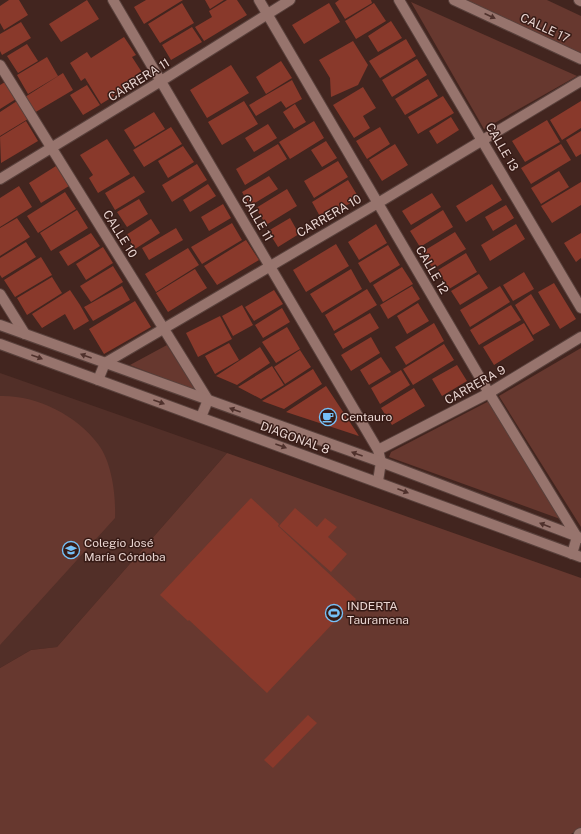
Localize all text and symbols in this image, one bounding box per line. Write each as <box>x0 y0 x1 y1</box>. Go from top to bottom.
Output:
street label: CALLE 17 <box>518 10 572 46</box>
one-way arrow <box>484 13 495 19</box>
street label: CARRERA 11 <box>106 56 172 104</box>
street label: CALLE 13 <box>483 120 521 174</box>
street label: CARRERA 10 <box>294 192 364 240</box>
street label: CALLE 11 <box>238 193 276 243</box>
street label: CALLE 10 <box>100 208 140 260</box>
street label: CALLE 12 <box>413 244 451 296</box>
one-way arrow <box>80 353 92 359</box>
one-way arrow <box>31 355 43 361</box>
street label: CARRERA 9 <box>442 363 508 407</box>
one-way arrow <box>153 399 165 405</box>
one-way arrow <box>229 407 241 413</box>
cafe icon: Centauro <box>318 407 338 427</box>
place label: Centauro <box>341 410 393 424</box>
street label: DIAGONAL 8 <box>258 419 332 457</box>
one-way arrow <box>275 444 287 450</box>
one-way arrow <box>351 451 363 457</box>
one-way arrow <box>397 488 409 494</box>
one-way arrow <box>538 521 550 527</box>
place label: Colegio José María Córdoba <box>84 536 166 564</box>
school or university icon: Colegio José María Córdoba <box>61 540 81 560</box>
place label: INDERTA Tauramena <box>347 599 409 627</box>
sports icon: INDERTA Tauramena <box>324 603 344 623</box>

